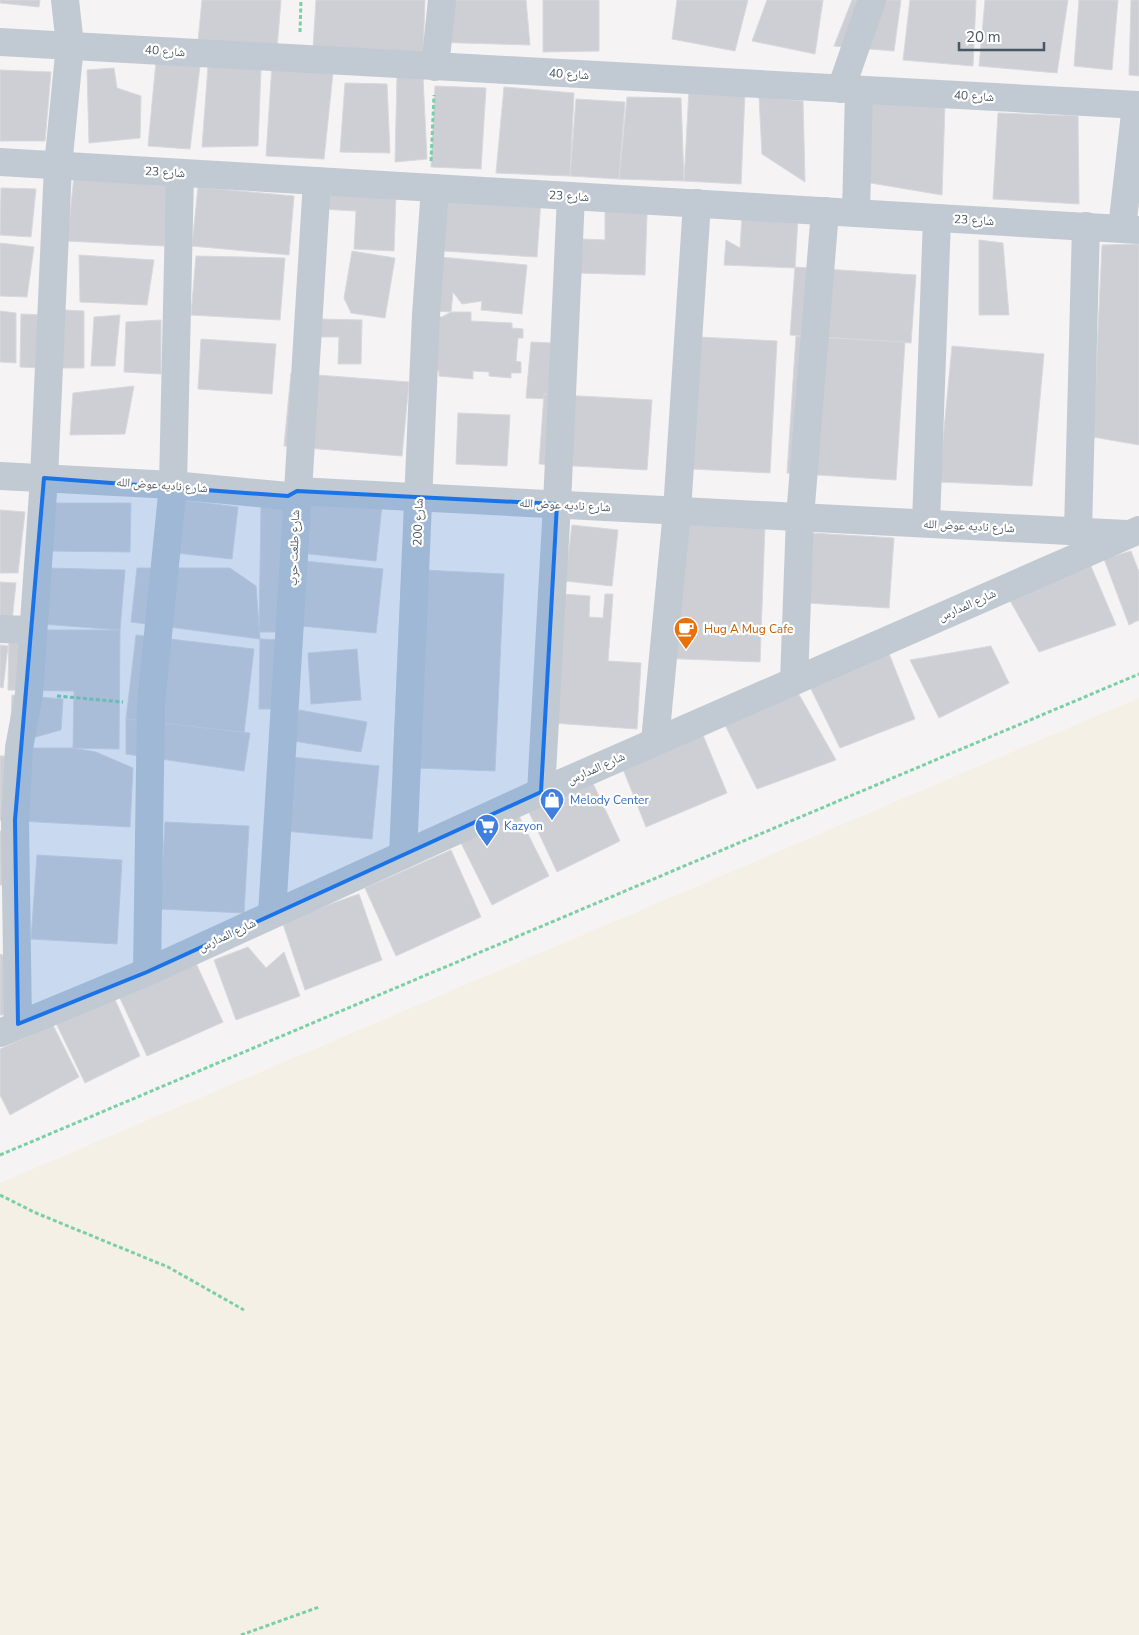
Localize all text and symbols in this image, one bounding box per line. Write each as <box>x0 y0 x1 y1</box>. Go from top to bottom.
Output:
scale bar <box>959 20 1044 52</box>
text: 20 m <box>966 27 1001 47</box>
street label: شارع 40 <box>144 42 186 60</box>
street label: شارع 40 <box>548 65 590 83</box>
street label: شارع 40 <box>953 87 995 105</box>
street label: شارع 23 <box>144 163 186 181</box>
street label: شارع 23 <box>548 187 590 205</box>
street label: شارع 23 <box>953 211 995 229</box>
street label: شارع ناديه عوض الله <box>116 474 208 496</box>
street label: شارع ناديه عوض الله <box>519 495 611 515</box>
street label: شارع 200 <box>409 498 427 546</box>
street label: شارع طلعت حرب <box>285 509 303 586</box>
street label: شارع ناديه عوض الله <box>923 516 1015 536</box>
street label: شارع المدارس <box>936 585 998 625</box>
cafe icon: Hug A Mug Cafe <box>673 616 699 650</box>
place label: Hug A Mug Cafe <box>704 621 793 637</box>
street label: شارع المدارس <box>565 748 627 788</box>
shop icon: Melody Center <box>539 787 565 821</box>
place label: Melody Center <box>570 792 649 808</box>
supermarket icon: Kazyon <box>474 813 500 847</box>
place label: Kazyon <box>504 818 543 834</box>
street label: شارع المدارس <box>196 915 258 955</box>

